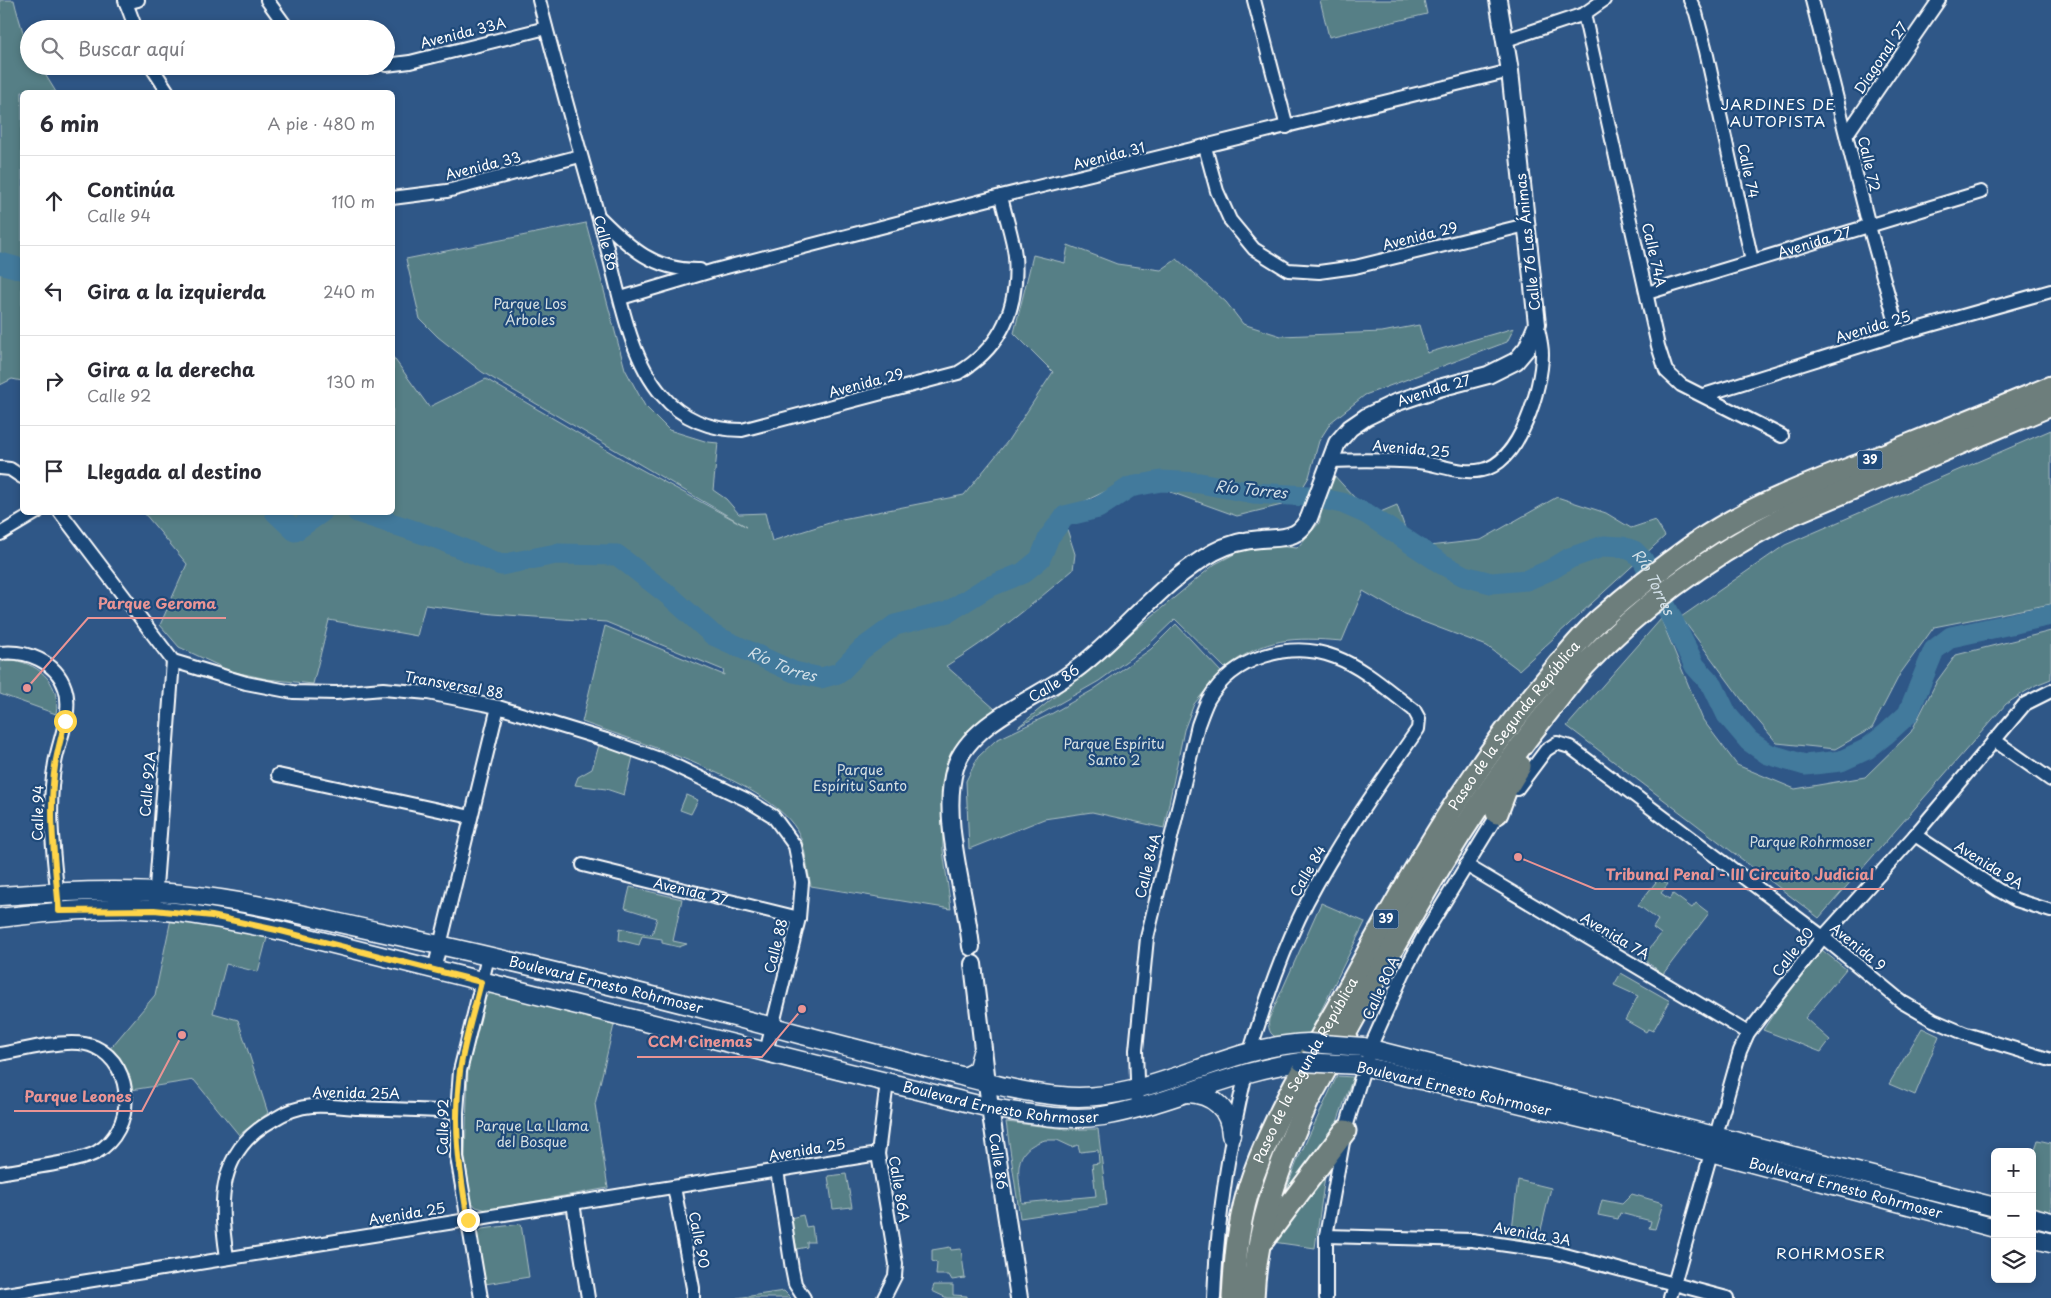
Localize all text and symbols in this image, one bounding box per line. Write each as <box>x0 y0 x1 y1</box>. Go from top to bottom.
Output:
street label: Avenida 33A <box>418 12 508 53</box>
street label: Diagonal 27 <box>1849 17 1913 98</box>
search box <box>20 20 395 75</box>
icon: search <box>38 34 66 62</box>
text: Buscar aquí <box>78 34 185 62</box>
district label: JARDINES DE AUTOPISTA <box>1720 92 1836 132</box>
text: 6 min <box>40 107 99 139</box>
text: A pie · 480 m <box>267 111 375 135</box>
street label: Calle 72 <box>1853 134 1886 194</box>
street label: Avenida 31 <box>1071 136 1147 175</box>
street label: Calle 74 <box>1732 142 1764 200</box>
street label: Avenida 33 <box>443 146 523 185</box>
street label: Calle 76 Las Ánimas <box>1510 172 1545 312</box>
text: Continúa <box>87 175 175 203</box>
icon: ahead <box>40 187 68 215</box>
text: 110 m <box>332 189 375 213</box>
text: Calle 94 <box>87 203 151 227</box>
street label: Calle 86 <box>588 213 623 273</box>
street label: Avenida 29 <box>1380 216 1460 255</box>
street label: Calle 74A <box>1637 221 1672 290</box>
street label: Avenida 27 <box>1775 221 1854 263</box>
icon: left <box>40 277 68 305</box>
text: Gira a la izquierda <box>87 277 266 305</box>
text: 240 m <box>323 279 375 303</box>
park label: Parque Los Árboles <box>493 293 567 330</box>
street label: Avenida 25 <box>1833 305 1913 348</box>
text: Gira a la derecha <box>87 355 255 383</box>
street label: Avenida 29 <box>826 362 906 403</box>
icon: right <box>40 367 68 395</box>
text: 130 m <box>327 369 375 393</box>
street label: Avenida 27 <box>1394 369 1473 412</box>
text: Calle 92 <box>87 383 151 407</box>
street label: Avenida 25 <box>1371 435 1451 462</box>
road number: 39 <box>1858 450 1882 470</box>
icon: arrive <box>40 457 68 485</box>
text: Llegada al destino <box>87 457 261 485</box>
water label: Río Torres <box>1214 473 1289 504</box>
water label: Río Torres <box>1628 542 1682 620</box>
callout: Parque Geroma <box>88 588 226 618</box>
text: Parque Geroma <box>98 591 216 614</box>
street label: Paseo de la Segunda República <box>1443 636 1585 814</box>
water label: Río Torres <box>744 639 820 687</box>
street label: Calle 86 <box>1024 659 1084 707</box>
street label: Transversal 88 <box>403 665 505 704</box>
route start <box>54 710 77 733</box>
park label: Parque Espíritu Santo 2 <box>1063 733 1165 770</box>
street label: Calle 92A <box>134 750 161 818</box>
park label: Parque Espíritu Santo <box>813 759 907 796</box>
street label: Calle 94 <box>27 785 48 841</box>
street label: Calle 84A <box>1129 831 1166 900</box>
park label: Parque Rohrmoser <box>1749 831 1873 852</box>
street label: Avenida 9A <box>1951 835 2028 894</box>
street label: Calle 84 <box>1284 841 1331 900</box>
callout: Tribunal Penal - III Circuito Judicial <box>1595 859 1884 889</box>
text: Tribunal Penal - III Circuito Judicial <box>1606 862 1874 885</box>
street label: Avenida 27 <box>652 872 730 910</box>
street label: Avenida 7A <box>1577 907 1654 964</box>
road number: 39 <box>1374 910 1398 929</box>
street label: Calle 88 <box>759 916 792 976</box>
street label: Avenida 9 <box>1826 918 1891 976</box>
street label: Calle 80 <box>1767 923 1819 981</box>
street label: Boulevard Ernesto Rohrmoser <box>507 950 706 1019</box>
street label: Calle 80A <box>1357 952 1405 1023</box>
street label: Paseo de la Segunda República <box>1248 973 1363 1167</box>
callout: CCM Cinemas <box>637 1027 762 1057</box>
text: CCM Cinemas <box>648 1029 752 1052</box>
street label: Boulevard Ernesto Rohrmoser <box>1355 1056 1554 1121</box>
street label: Boulevard Ernesto Rohrmoser <box>900 1076 1101 1128</box>
callout: Parque Leones <box>14 1081 142 1111</box>
street label: Avenida 25A <box>312 1081 400 1104</box>
text: Parque Leones <box>24 1084 132 1107</box>
street label: Calle 92 <box>432 1099 453 1155</box>
park label: Parque La Llama del Bosque <box>475 1115 589 1152</box>
street label: Calle 86 <box>984 1132 1013 1191</box>
street label: Avenida 25 <box>767 1133 847 1166</box>
map controls <box>1991 1148 2036 1283</box>
button: + <box>1991 1148 2036 1193</box>
street label: Boulevard Ernesto Rohrmoser <box>1747 1152 1945 1224</box>
street label: Calle 86A <box>884 1154 915 1224</box>
button: − <box>1991 1193 2036 1238</box>
street label: Avenida 25 <box>367 1197 447 1230</box>
route end <box>457 1209 480 1232</box>
street label: Calle 90 <box>684 1210 715 1270</box>
street label: Avenida 3A <box>1492 1216 1572 1251</box>
button: layers <box>1991 1238 2036 1283</box>
district label: ROHRMOSER <box>1776 1241 1886 1264</box>

